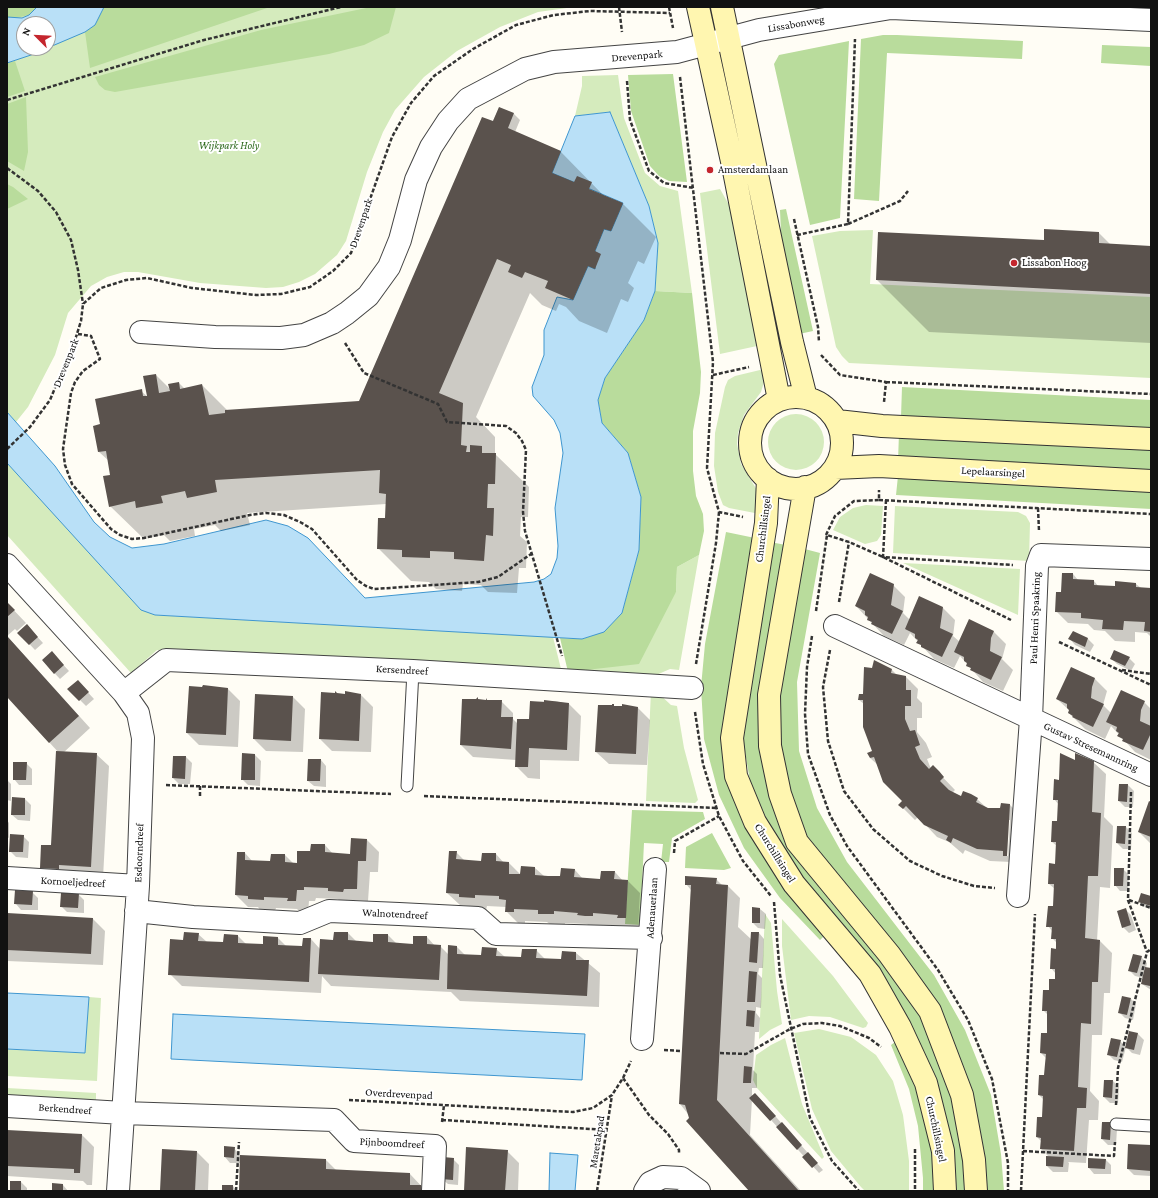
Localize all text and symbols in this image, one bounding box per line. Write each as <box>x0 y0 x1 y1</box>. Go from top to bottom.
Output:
street label: Lissabonweg <box>767 13 825 35</box>
north arrow <box>16 16 56 56</box>
text: N <box>19 26 33 37</box>
street label: Drevenpark <box>611 47 663 65</box>
park label: Wijkpark Holy <box>199 139 259 153</box>
place label: Amsterdamlaan <box>718 163 788 177</box>
marker: Amsterdamlaan <box>705 165 715 175</box>
street label: Drevenpark <box>346 197 376 249</box>
place label: Lissabon Hoog <box>1022 256 1087 270</box>
marker: Lissabon Hoog <box>1009 258 1019 268</box>
street label: Drevenpark <box>50 337 82 389</box>
street label: Lepelaarsingel <box>961 464 1025 480</box>
street label: Churchillsingel <box>752 495 774 563</box>
street label: Paul Henri Spaakring <box>1027 572 1043 664</box>
street label: Kersendreef <box>376 662 428 678</box>
street label: Gustav Stresemannring <box>1041 719 1141 775</box>
street label: Churchillsingel <box>752 821 798 885</box>
street label: Esdoorndreef <box>131 823 147 883</box>
street label: Kornoeljedreef <box>40 874 106 890</box>
street label: Adenauerlaan <box>643 877 661 939</box>
street label: Walnotendreef <box>362 906 428 922</box>
street label: Overdrevenpad <box>365 1086 433 1102</box>
street label: Churchillsingel <box>923 1095 949 1163</box>
street label: Berkendreef <box>38 1101 92 1117</box>
street label: Maretakpad <box>586 1115 608 1169</box>
street label: Pijnboomdreef <box>359 1135 425 1151</box>

